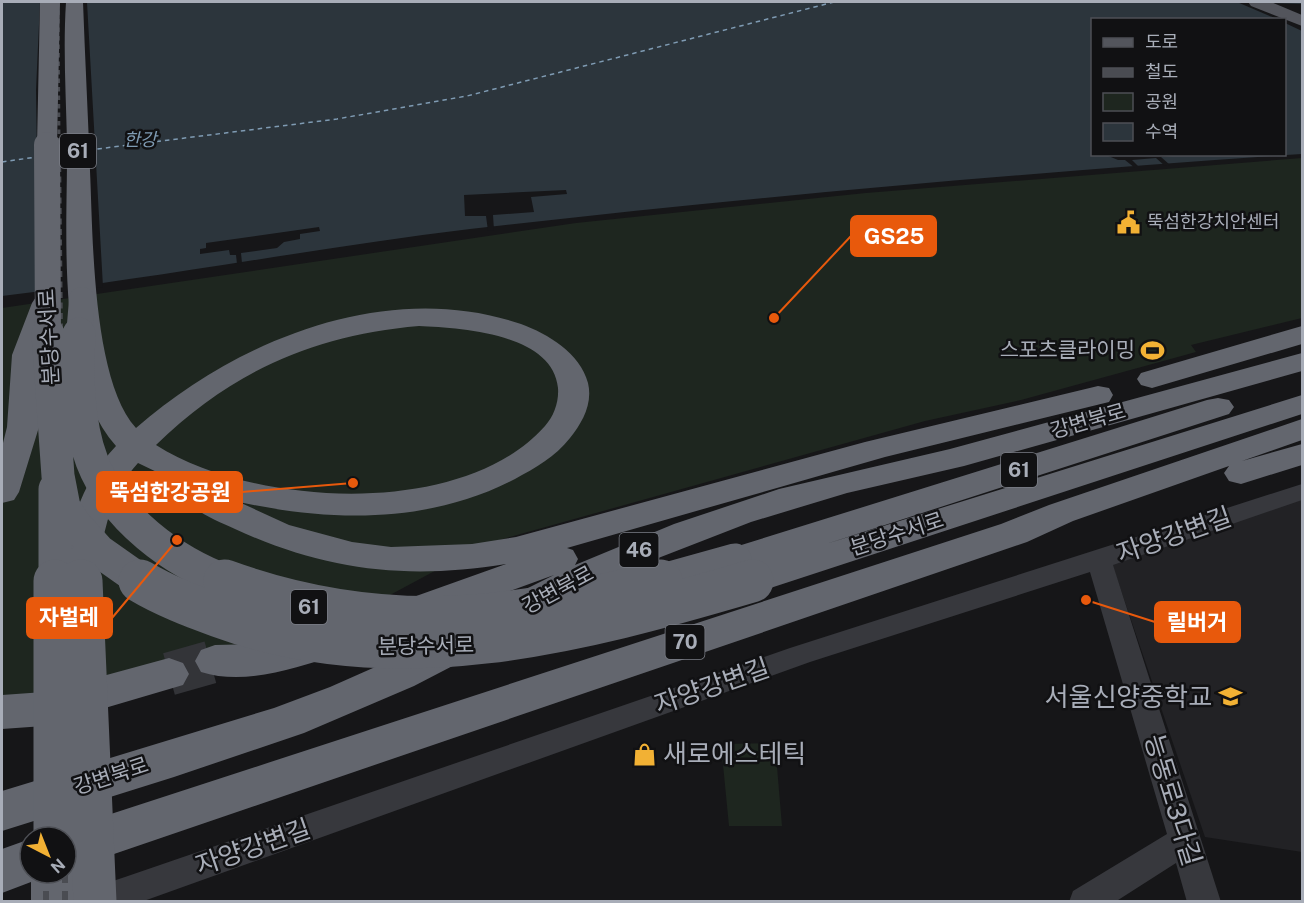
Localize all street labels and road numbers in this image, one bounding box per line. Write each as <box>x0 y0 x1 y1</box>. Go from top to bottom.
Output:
road number: 61 <box>60 134 96 168</box>
street label: 분당수서로 <box>33 288 64 386</box>
street label: 강변북로 <box>1047 398 1128 443</box>
road number: 61 <box>1001 453 1037 487</box>
street label: 자양강변길 <box>1112 500 1235 569</box>
street label: 분당수서로 <box>847 507 947 560</box>
road number: 46 <box>620 533 658 567</box>
street label: 강변북로 <box>518 560 598 619</box>
road number: 61 <box>291 590 327 624</box>
road number: 70 <box>666 625 704 659</box>
street label: 분당수서로 <box>377 632 475 659</box>
street label: 자양강변길 <box>650 651 773 720</box>
street label: 능동로3다길 <box>1139 730 1208 869</box>
street label: 강변북로 <box>70 752 151 799</box>
street label: 자양강변길 <box>191 812 314 881</box>

